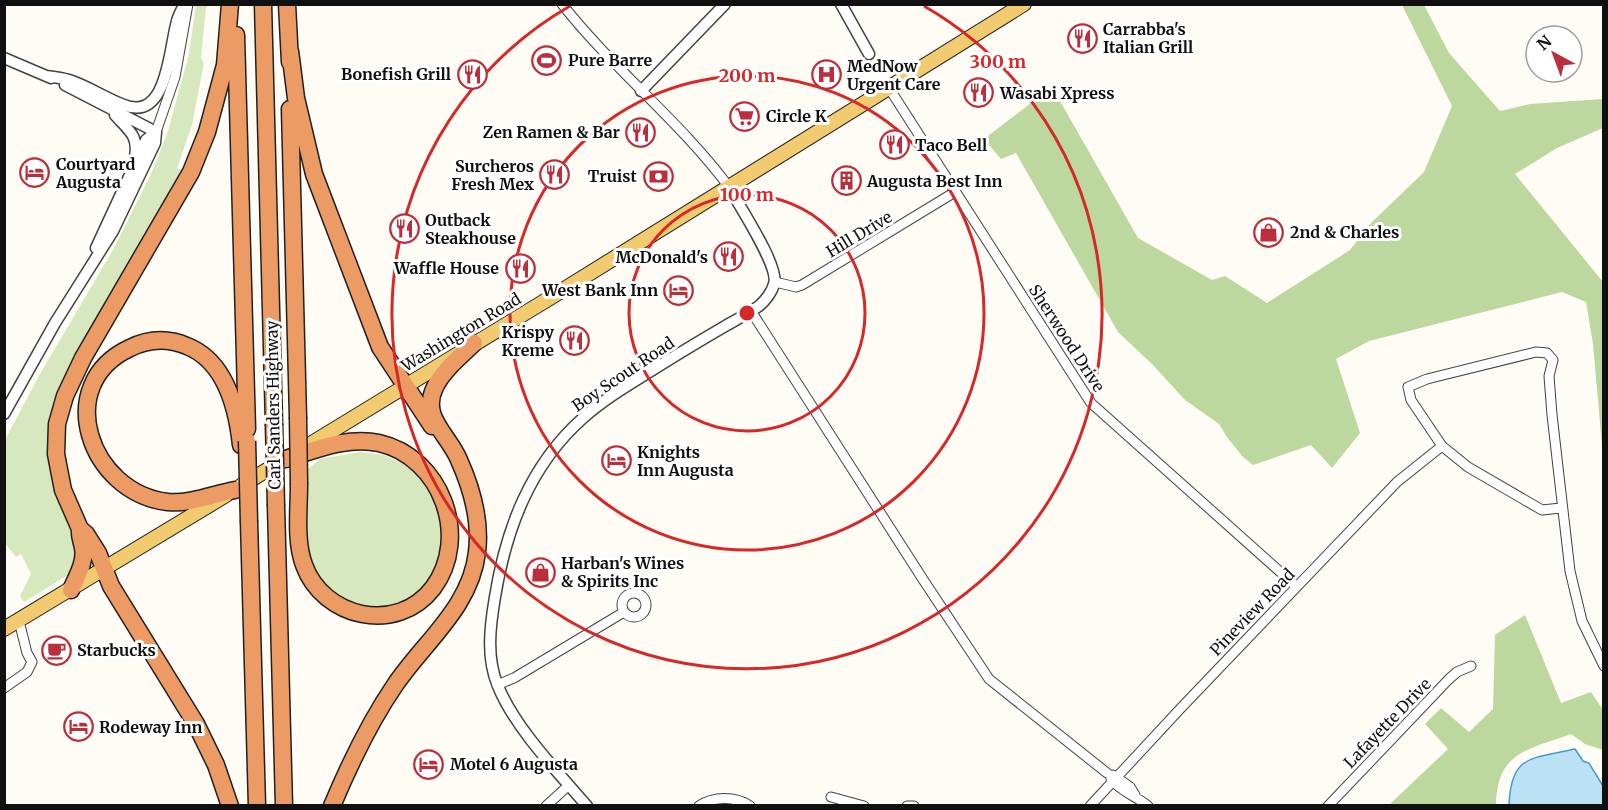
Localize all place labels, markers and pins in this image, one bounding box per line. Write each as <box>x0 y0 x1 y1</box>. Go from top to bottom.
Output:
place label: Carrabba's Italian Grill <box>1103 19 1193 57</box>
restaurant icon: Carrabba's Italian Grill <box>1066 22 1098 54</box>
sports icon: Pure Barre <box>531 44 563 76</box>
place label: Pure Barre <box>568 50 653 70</box>
place label: MedNow Urgent Care <box>847 56 941 94</box>
restaurant icon: Bonefish Grill <box>456 58 488 90</box>
hospital icon: MedNow Urgent Care <box>810 59 842 91</box>
place label: Bonefish Grill <box>341 64 451 84</box>
restaurant icon: Wasabi Xpress <box>963 77 995 109</box>
place label: Wasabi Xpress <box>999 83 1114 103</box>
supermarket icon: Circle K <box>729 100 761 132</box>
place label: Circle K <box>766 106 827 126</box>
restaurant icon: Zen Ramen & Bar <box>625 116 657 148</box>
place label: Zen Ramen & Bar <box>483 122 621 142</box>
restaurant icon: Taco Bell <box>878 129 910 161</box>
place label: Taco Bell <box>915 135 987 155</box>
place label: Courtyard Augusta <box>55 154 135 192</box>
place label: Surcheros Fresh Mex <box>451 156 534 194</box>
hotel icon: Courtyard Augusta <box>19 157 51 189</box>
restaurant icon: Surcheros Fresh Mex <box>539 159 571 191</box>
bank icon: Truist <box>642 160 674 192</box>
building icon: Augusta Best Inn <box>830 165 862 197</box>
place label: Truist <box>588 166 638 186</box>
place label: Augusta Best Inn <box>866 171 1002 191</box>
place label: Outback Steakhouse <box>425 210 516 248</box>
restaurant icon: Outback Steakhouse <box>388 213 420 245</box>
shop icon: 2nd & Charles <box>1253 216 1285 248</box>
place label: 2nd & Charles <box>1290 222 1399 242</box>
restaurant icon: McDonald's <box>713 241 745 273</box>
place label: McDonald's <box>615 247 708 267</box>
restaurant icon: Waffle House <box>504 252 536 284</box>
place label: Waffle House <box>393 258 499 278</box>
hotel icon: West Bank Inn <box>663 274 695 306</box>
place label: West Bank Inn <box>541 280 658 300</box>
centre of rings <box>737 303 757 323</box>
place label: Krispy Kreme <box>502 322 555 360</box>
restaurant icon: Krispy Kreme <box>559 325 591 357</box>
place label: Knights Inn Augusta <box>637 442 734 480</box>
hotel icon: Knights Inn Augusta <box>600 445 632 477</box>
place label: Harban's Wines & Spirits Inc <box>561 553 684 591</box>
shop icon: Harban's Wines & Spirits Inc <box>524 556 556 588</box>
cafe icon: Starbucks <box>40 634 72 666</box>
place label: Starbucks <box>77 640 156 660</box>
hotel icon: Rodeway Inn <box>62 711 94 743</box>
place label: Rodeway Inn <box>99 717 203 737</box>
hotel icon: Motel 6 Augusta <box>413 748 445 780</box>
place label: Motel 6 Augusta <box>450 754 578 774</box>

